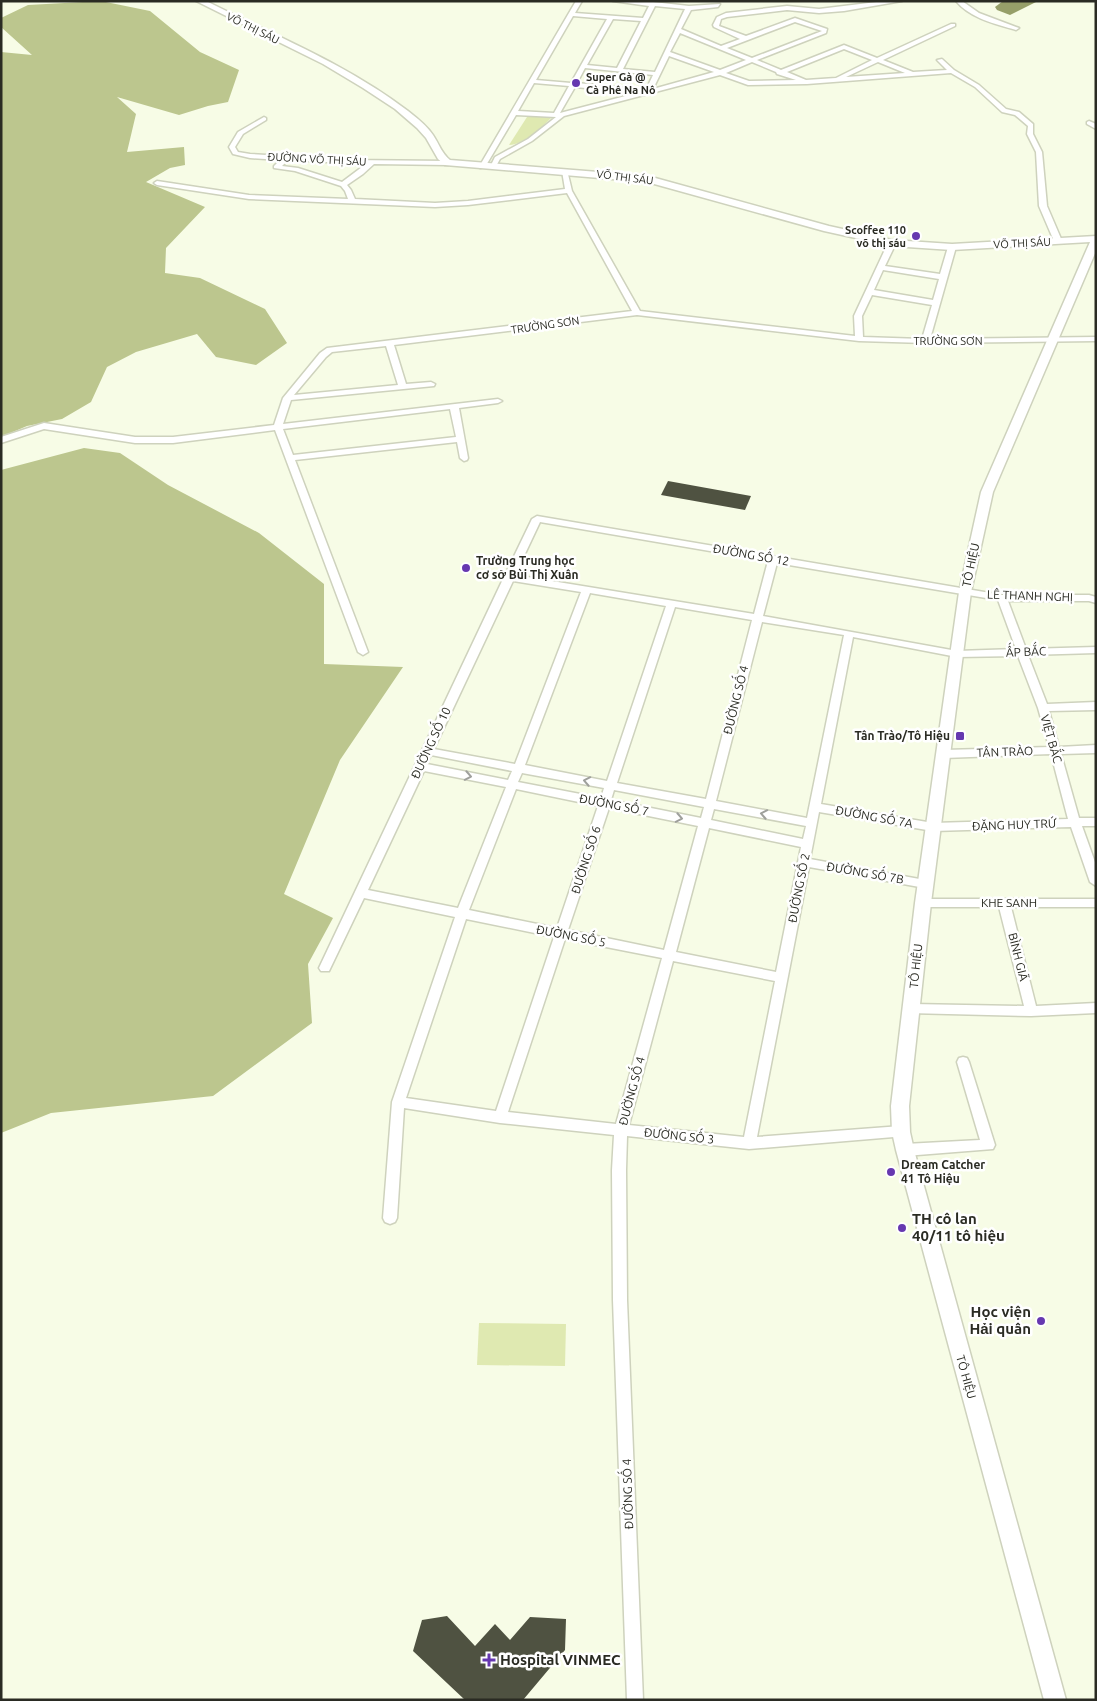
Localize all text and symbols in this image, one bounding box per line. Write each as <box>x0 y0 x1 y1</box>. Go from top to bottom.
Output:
street label: VÕ THỊ SÁU <box>224 9 282 47</box>
place label: Super Gà @ Cà Phê Na Nô <box>586 71 656 96</box>
marker: Super Gà @ Cà Phê Na Nô <box>570 77 582 89</box>
street label: ĐƯỜNG VÕ THỊ SÁU <box>267 149 367 169</box>
street label: VÕ THỊ SÁU <box>596 167 654 187</box>
place label: Scoffee 110 võ thị sáu <box>845 224 906 249</box>
marker: Scoffee 110 võ thị sáu <box>910 230 922 242</box>
street label: VÕ THỊ SÁU <box>993 235 1051 251</box>
street label: TRƯỜNG SƠN <box>510 313 580 336</box>
street label: TRƯỜNG SƠN <box>913 334 983 347</box>
street label: ĐƯỜNG SỐ 12 <box>712 539 791 568</box>
street label: TÔ HIỆU <box>959 542 983 588</box>
place label: Trường Trung học cơ sở Bùi Thị Xuân <box>476 554 579 581</box>
marker: Trường Trung học cơ sở Bùi Thị Xuân <box>460 562 472 574</box>
street label: LÊ THANH NGHỊ <box>987 588 1073 604</box>
street label: ẤP BẮC <box>1005 641 1047 659</box>
street label: ĐƯỜNG SỐ 4 <box>718 663 750 736</box>
street label: ĐƯỜNG SỐ 10 <box>406 704 453 781</box>
street label: VIỆT BẮC <box>1037 713 1067 765</box>
place label: Tân Trào/Tô Hiệu <box>855 729 950 742</box>
marker: Tân Trào/Tô Hiệu <box>954 730 966 742</box>
street label: TÂN TRÀO <box>976 744 1034 759</box>
one-way arrow <box>463 770 472 780</box>
one-way arrow <box>583 776 592 786</box>
street label: ĐƯỜNG SỐ 7 <box>578 789 651 818</box>
street label: ĐƯỜNG SỐ 7A <box>834 801 915 830</box>
one-way arrow <box>760 809 769 820</box>
one-way arrow <box>674 812 683 822</box>
street label: ĐẶNG HUY TRỨ <box>972 816 1057 833</box>
street label: ĐƯỜNG SỐ 6 <box>566 823 603 895</box>
street label: ĐƯỜNG SỐ 2 <box>783 851 812 924</box>
street label: ĐƯỜNG SỐ 7B <box>825 857 905 886</box>
street label: KHE SANH <box>981 896 1037 909</box>
street label: ĐƯỜNG SỐ 5 <box>535 920 608 949</box>
street label: BÌNH GIÃ <box>1006 931 1031 983</box>
street label: TÔ HIỆU <box>907 943 925 989</box>
street label: ĐƯỜNG SỐ 4 <box>613 1054 647 1127</box>
street label: ĐƯỜNG SỐ 3 <box>643 1123 715 1146</box>
place label: Dream Catcher 41 Tô Hiệu <box>901 1158 985 1185</box>
marker: Dream Catcher 41 Tô Hiệu <box>885 1166 897 1178</box>
place label: TH cô lan 40/11 tô hiệu <box>912 1210 1005 1244</box>
marker: TH cô lan 40/11 tô hiệu <box>896 1222 908 1234</box>
place label: Học viện Hải quân <box>969 1303 1031 1337</box>
marker: Học viện Hải quân <box>1035 1315 1047 1327</box>
street label: TÔ HIỆU <box>953 1354 979 1400</box>
street label: ĐƯỜNG SỐ 4 <box>617 1458 635 1530</box>
place label: Hospital VINMEC <box>500 1651 621 1668</box>
marker: Hospital VINMEC <box>482 1653 496 1667</box>

